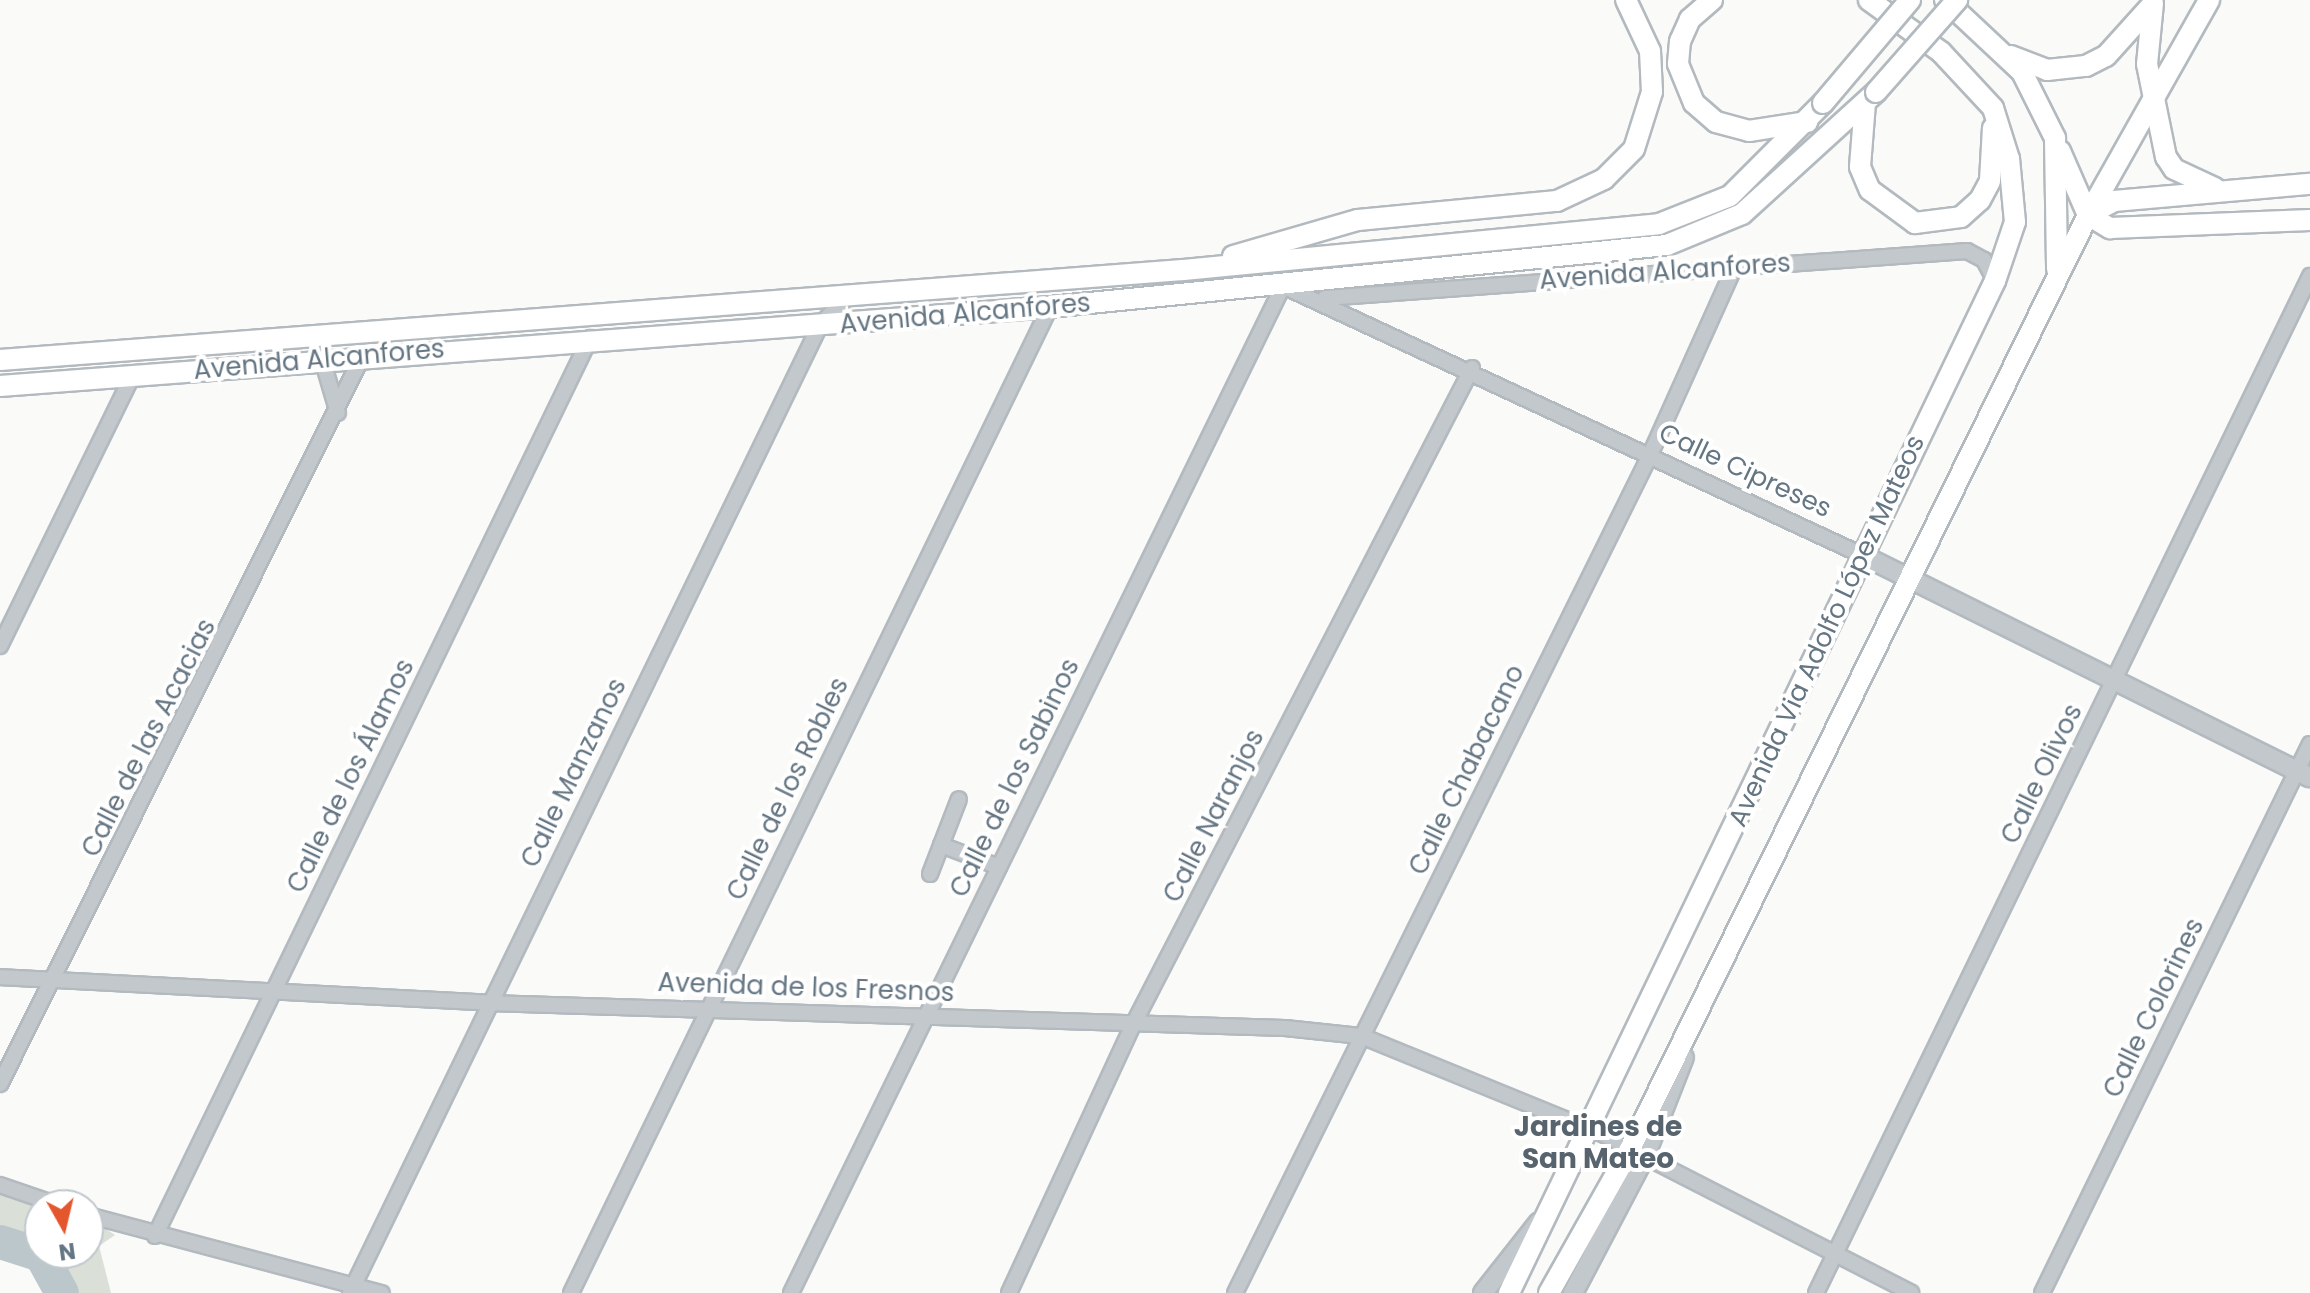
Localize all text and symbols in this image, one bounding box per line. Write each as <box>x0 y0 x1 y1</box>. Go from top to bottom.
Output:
street label: Avenida Alcanfores <box>1538 248 1792 296</box>
street label: Avenida Alcanfores <box>838 287 1092 341</box>
street label: Avenida Alcanfores <box>192 333 446 387</box>
street label: Calle Cipreses <box>1654 417 1836 525</box>
street label: Avenida Via Adolfo López Mateos <box>1722 430 1932 832</box>
street label: Calle de las Acacias <box>75 614 223 862</box>
street label: Calle de los Álamos <box>281 654 421 898</box>
street label: Calle de los Sabinos <box>944 654 1086 902</box>
street label: Calle Chabacano <box>1403 660 1531 880</box>
street label: Calle Manzanos <box>515 673 633 873</box>
street label: Calle de los Robles <box>721 673 855 905</box>
street label: Calle Olivos <box>1995 699 2089 849</box>
street label: Calle Naranjos <box>1157 724 1271 908</box>
street label: Calle Colorines <box>2097 913 2211 1103</box>
street label: Avenida de los Fresnos <box>657 967 955 1009</box>
district label: Jardines de San Mateo <box>1514 1110 1682 1176</box>
north arrow <box>24 1189 104 1269</box>
text: N <box>57 1235 77 1268</box>

